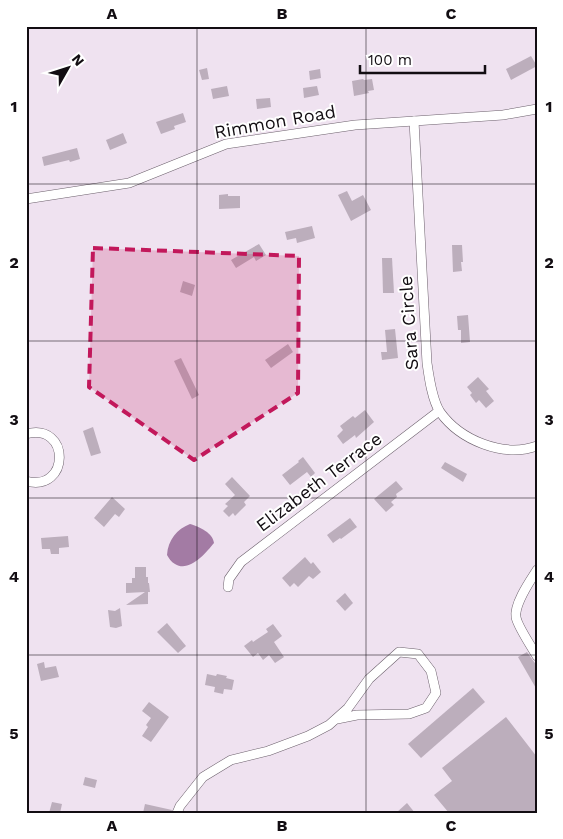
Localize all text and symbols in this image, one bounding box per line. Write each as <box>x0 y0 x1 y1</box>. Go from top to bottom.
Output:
text: A <box>107 4 118 23</box>
text: B <box>277 4 288 23</box>
text: C <box>446 4 457 23</box>
north arrow <box>42 42 92 92</box>
scale bar <box>360 42 486 74</box>
text: N <box>69 51 88 69</box>
text: 100 m <box>368 51 412 69</box>
text: 1 <box>11 97 17 116</box>
text: 1 <box>546 97 552 116</box>
street label: Rimmon Road <box>213 100 337 143</box>
text: 2 <box>9 253 19 272</box>
text: 2 <box>544 253 554 272</box>
street label: Sara Circle <box>395 275 422 371</box>
text: 3 <box>9 410 19 429</box>
text: 3 <box>544 410 554 429</box>
street label: Elizabeth Terrace <box>252 428 386 536</box>
text: 4 <box>9 567 19 586</box>
text: 4 <box>544 567 554 586</box>
text: 5 <box>9 724 19 743</box>
text: 5 <box>544 724 554 743</box>
text: A <box>107 816 118 835</box>
text: B <box>277 816 288 835</box>
text: C <box>446 816 457 835</box>

